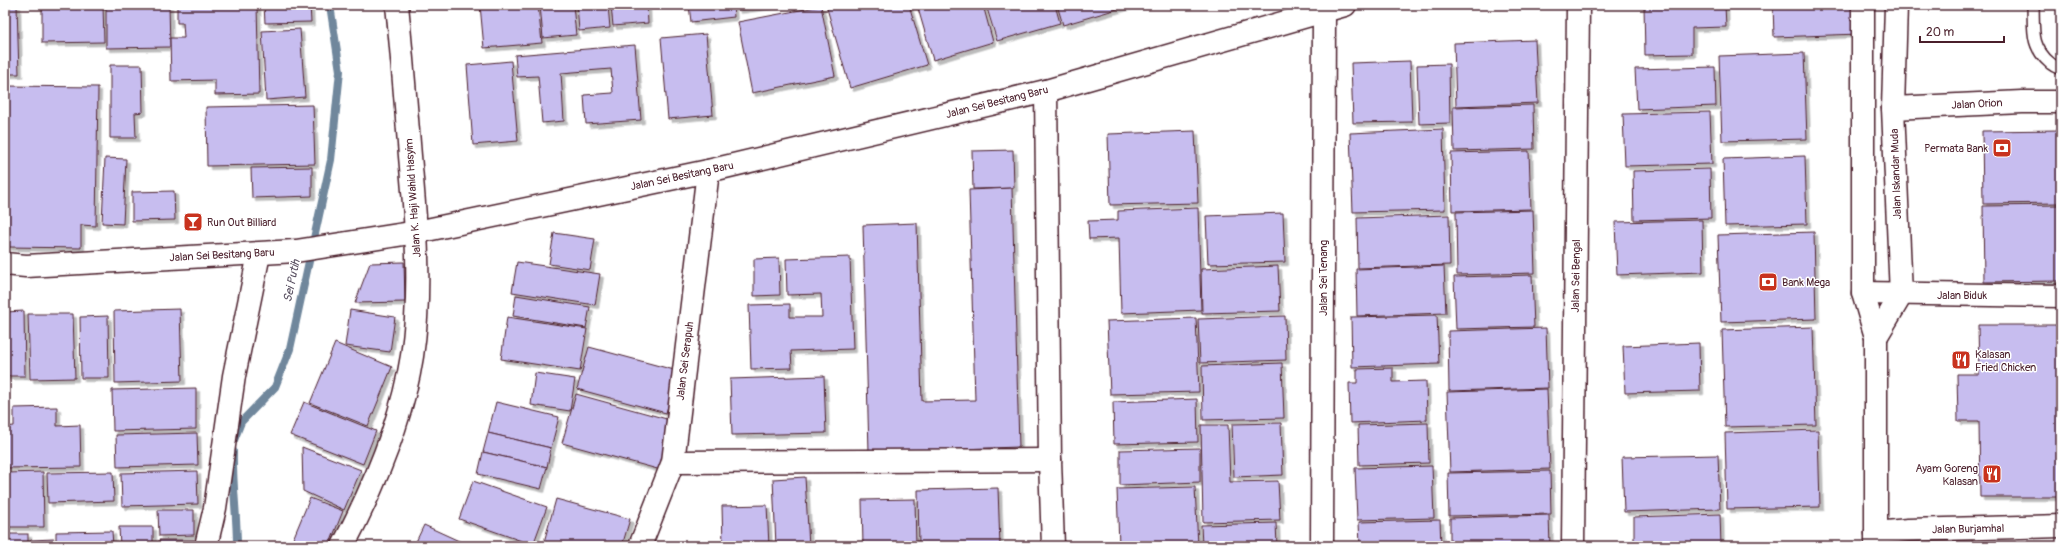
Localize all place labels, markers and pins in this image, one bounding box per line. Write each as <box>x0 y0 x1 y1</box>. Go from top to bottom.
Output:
bank icon: Permata Bank <box>1991 137 2013 159</box>
place label: Permata Bank <box>1924 142 1988 155</box>
bar icon: Run Out Billiard <box>182 211 204 233</box>
place label: Run Out Billiard <box>207 216 276 229</box>
bank icon: Bank Mega <box>1757 271 1779 293</box>
place label: Bank Mega <box>1782 276 1830 289</box>
place label: Kalasan Fried Chicken <box>1975 348 2036 374</box>
restaurant icon: Kalasan Fried Chicken <box>1950 349 1972 371</box>
place label: Ayam Goreng Kalasan <box>1915 462 1978 488</box>
restaurant icon: Ayam Goreng Kalasan <box>1981 463 2003 485</box>

